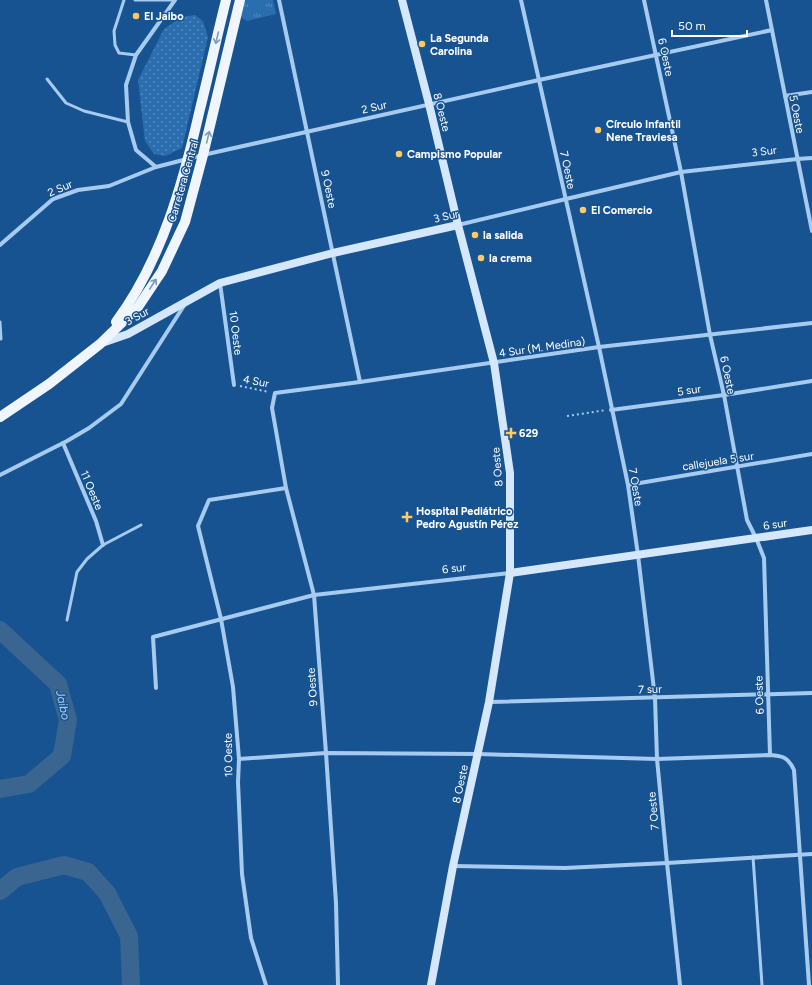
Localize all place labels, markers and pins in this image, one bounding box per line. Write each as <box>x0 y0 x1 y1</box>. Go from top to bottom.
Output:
place label: El Jaibo <box>144 10 184 23</box>
marker: El Jaibo <box>131 11 141 21</box>
place label: La Segunda Carolina <box>430 32 489 58</box>
marker: La Segunda Carolina <box>417 39 427 49</box>
place label: Círculo Infantil Nene Traviesa <box>606 118 681 144</box>
marker: Círculo Infantil Nene Traviesa <box>593 125 603 135</box>
place label: Campismo Popular <box>407 148 503 161</box>
marker: Campismo Popular <box>394 149 404 159</box>
place label: El Comercio <box>591 204 653 217</box>
marker: El Comercio <box>578 205 588 215</box>
place label: la salida <box>483 229 523 242</box>
marker: la salida <box>470 230 480 240</box>
place label: la crema <box>489 252 532 265</box>
marker: la crema <box>476 253 486 263</box>
place label: 629 <box>519 427 538 440</box>
marker: 629 <box>506 428 516 438</box>
place label: Hospital Pediátrico Pedro Agustín Pérez <box>416 505 518 531</box>
marker: Hospital Pediátrico Pedro Agustín Pérez <box>401 511 413 523</box>

